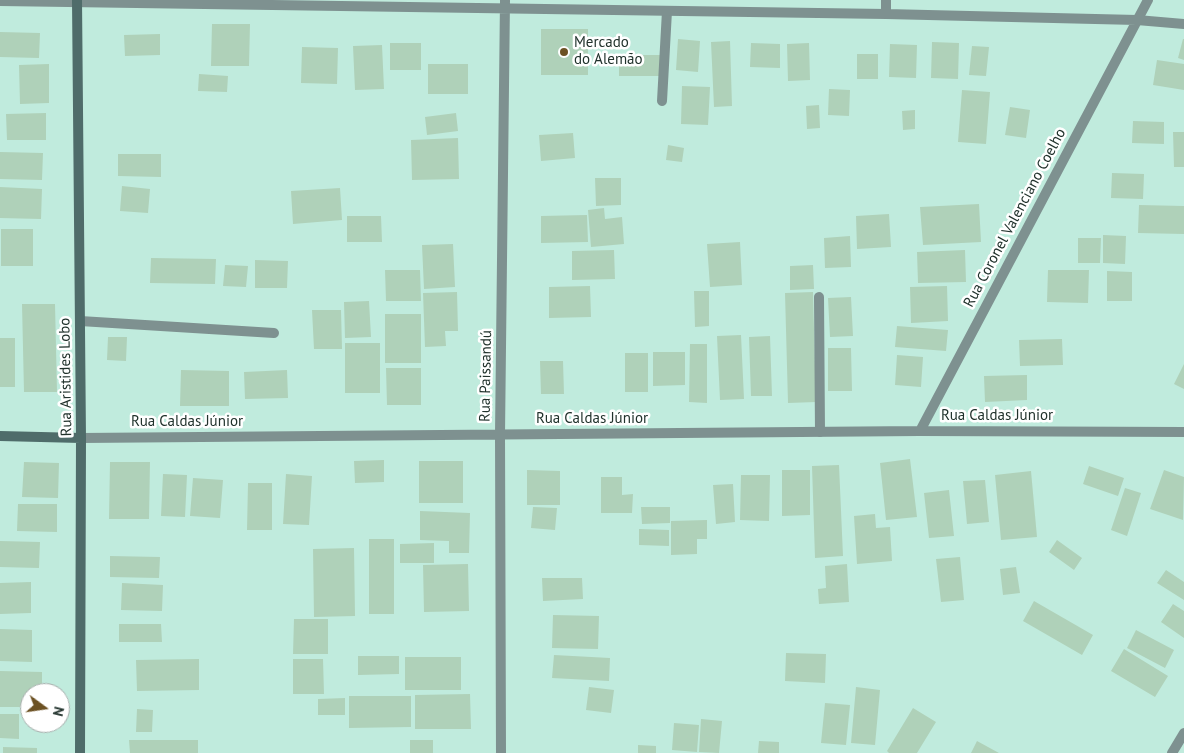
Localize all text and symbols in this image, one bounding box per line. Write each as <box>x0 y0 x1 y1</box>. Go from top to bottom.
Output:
place label: Mercado do Alemão <box>574 34 643 69</box>
marker: Mercado do Alemão <box>558 46 570 58</box>
street label: Rua Coronel Valenciano Coelho <box>960 126 1070 310</box>
street label: Rua Aristides Lobo <box>56 318 76 436</box>
street label: Rua Paissandú <box>476 330 496 422</box>
street label: Rua Caldas Júnior <box>941 407 1053 425</box>
street label: Rua Caldas Júnior <box>536 410 648 428</box>
street label: Rua Caldas Júnior <box>131 413 243 431</box>
north arrow <box>20 683 70 733</box>
text: N <box>49 705 68 718</box>

